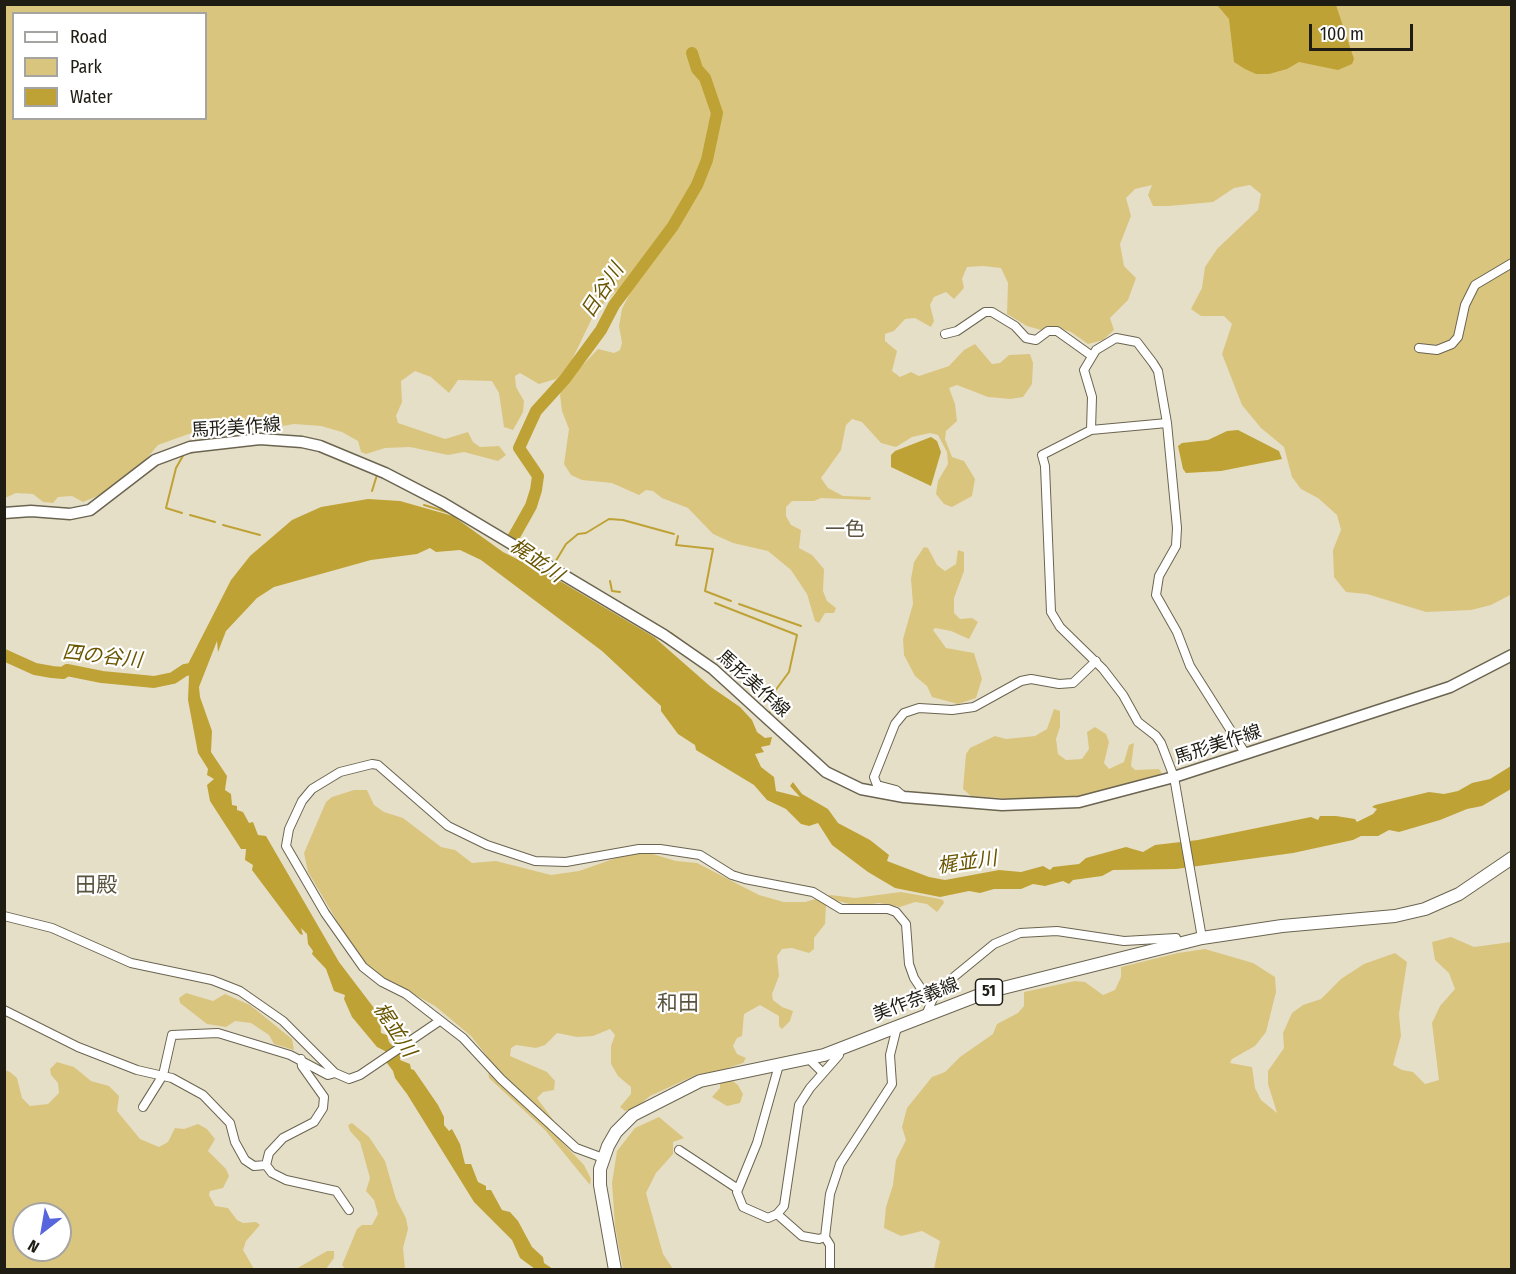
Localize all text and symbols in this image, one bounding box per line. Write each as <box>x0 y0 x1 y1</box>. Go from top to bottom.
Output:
legend <box>12 12 207 120</box>
scale bar <box>1312 12 1416 50</box>
text: 100 m <box>1320 23 1364 45</box>
text: Road <box>70 26 107 48</box>
text: Park <box>70 56 102 78</box>
text: Water <box>70 86 113 108</box>
water label: 日谷川 <box>577 259 629 323</box>
street label: 馬形美作線 <box>190 414 282 442</box>
district label: 一色 <box>825 518 865 542</box>
water label: 梶並川 <box>505 534 567 588</box>
water label: 四の谷川 <box>61 641 143 673</box>
street label: 馬形美作線 <box>712 646 794 722</box>
street label: 馬形美作線 <box>1172 721 1264 769</box>
water label: 梶並川 <box>936 847 998 879</box>
district label: 田殿 <box>75 873 117 899</box>
street label: 美作奈義線 <box>870 974 962 1026</box>
road number: 51 <box>976 979 1002 1005</box>
district label: 和田 <box>657 991 699 1017</box>
water label: 梶並川 <box>368 998 420 1062</box>
north arrow <box>12 1202 72 1262</box>
text: N <box>24 1236 43 1257</box>

